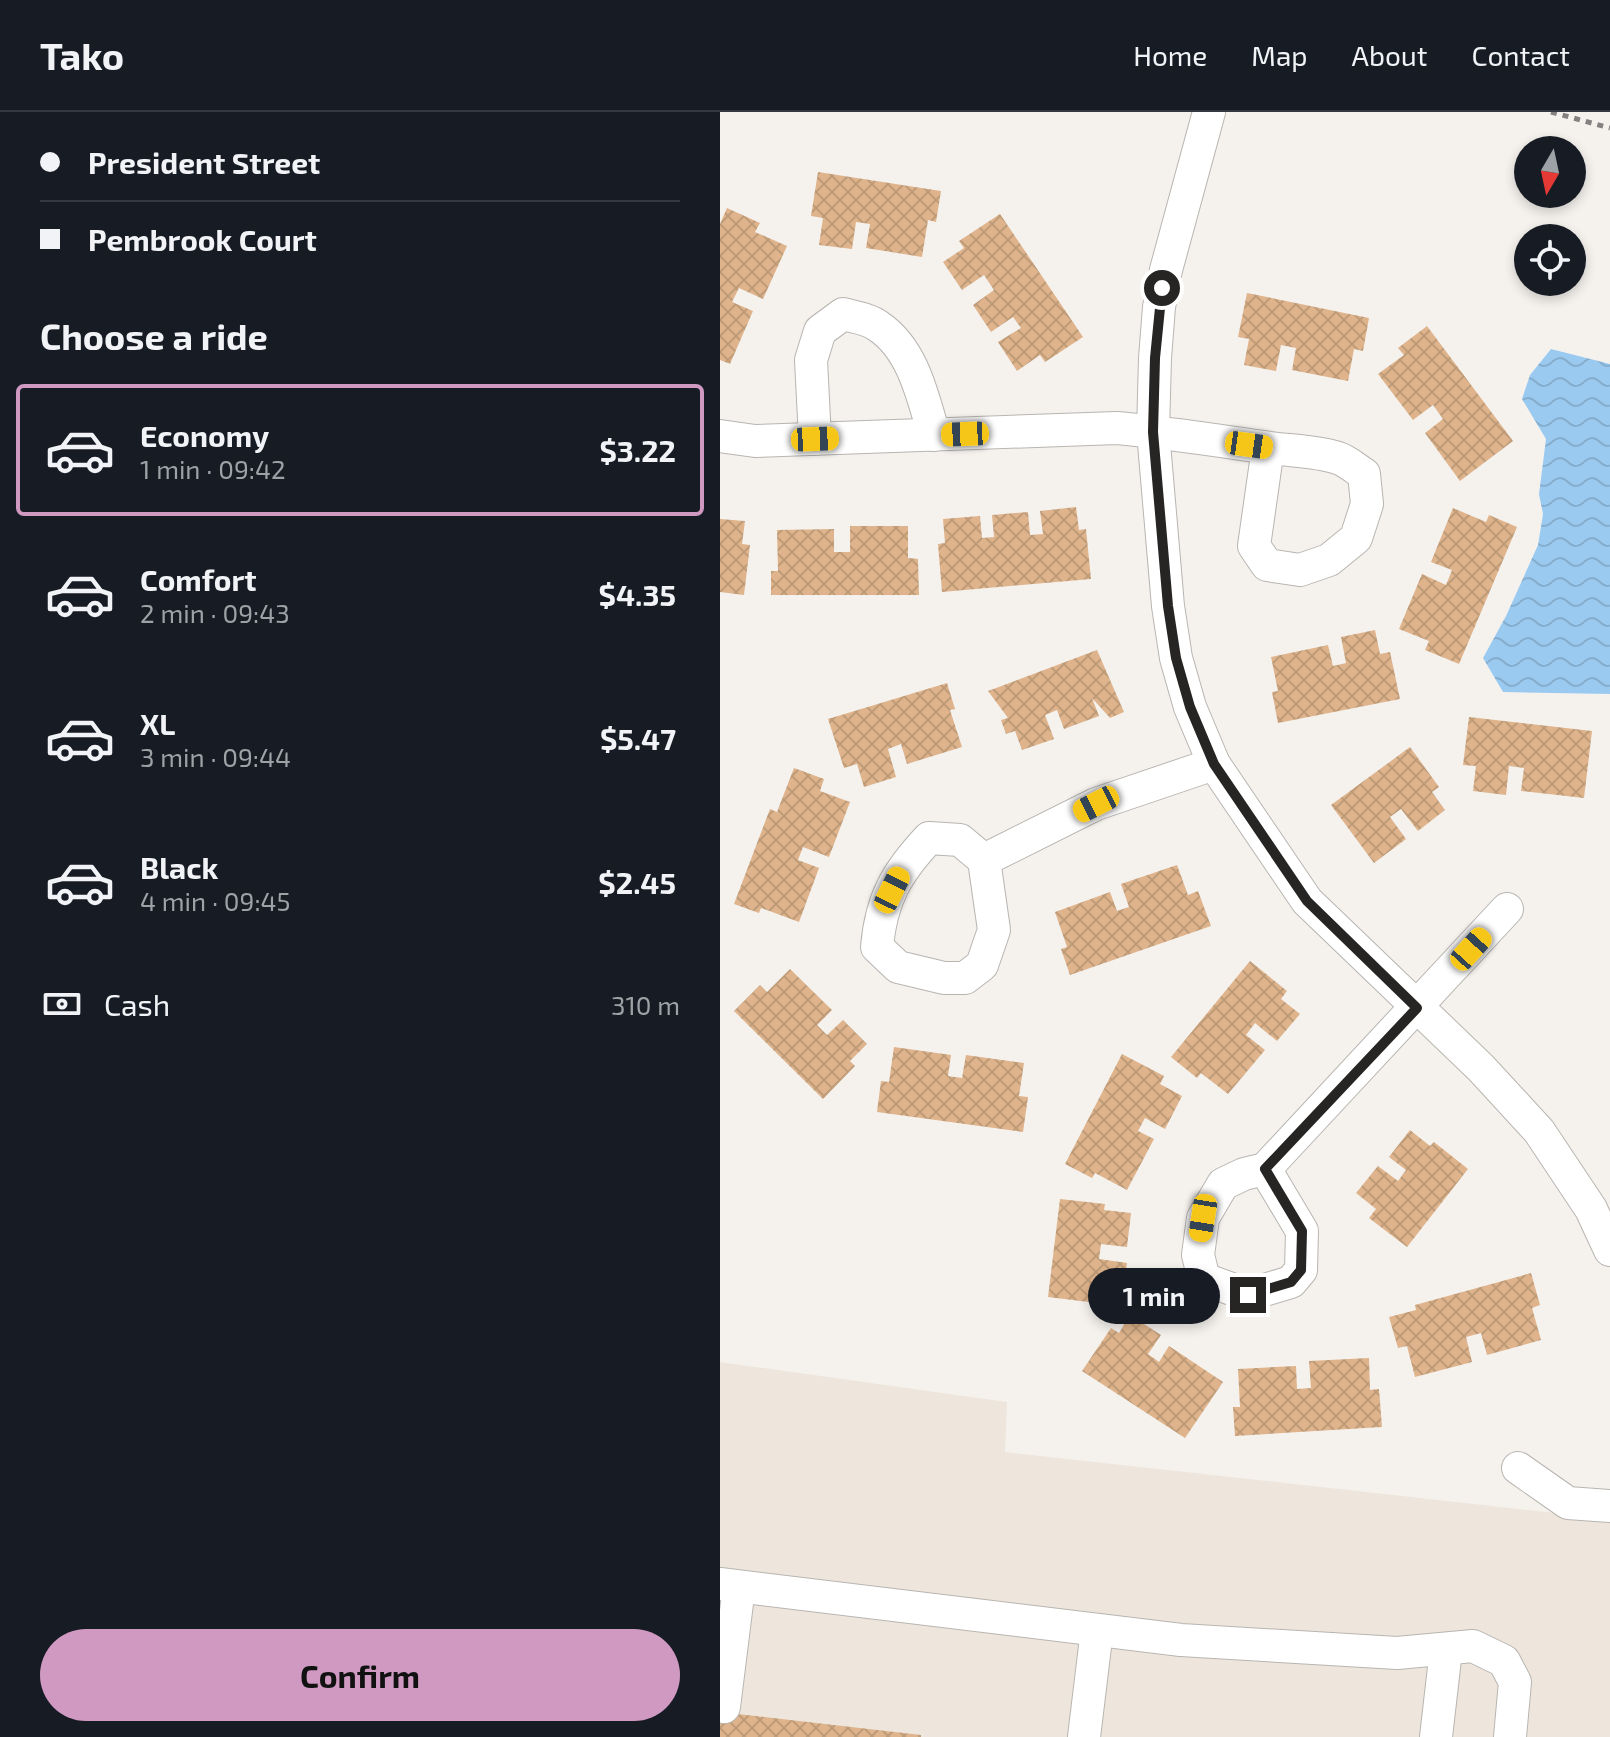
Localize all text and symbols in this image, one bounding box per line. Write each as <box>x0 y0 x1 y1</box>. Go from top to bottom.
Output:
text: Tako <box>40 32 124 78</box>
text: Home <box>1133 38 1207 72</box>
text: Map <box>1251 38 1308 72</box>
text: About <box>1352 38 1427 72</box>
text: Contact <box>1471 38 1570 72</box>
north arrow <box>1514 136 1586 208</box>
map controls <box>1514 136 1586 296</box>
text: President Street <box>88 144 320 180</box>
text: Pembrook Court <box>88 221 317 257</box>
button: locate <box>1514 224 1586 296</box>
route start <box>1144 270 1180 306</box>
text: Choose a ride <box>40 314 268 357</box>
icon: car <box>44 414 116 486</box>
text: Economy <box>140 417 269 453</box>
car <box>941 421 989 447</box>
car <box>791 426 839 452</box>
car <box>1224 430 1274 460</box>
text: $3.22 <box>599 432 676 468</box>
text: 1 min · 09:42 <box>140 453 286 484</box>
icon: car <box>44 558 116 630</box>
text: Comfort <box>140 561 257 597</box>
text: $4.35 <box>599 576 676 612</box>
text: 2 min · 09:43 <box>140 597 290 628</box>
icon: car <box>44 702 116 774</box>
text: XL <box>140 705 175 741</box>
text: $5.47 <box>600 720 676 756</box>
text: 3 min · 09:44 <box>140 741 291 772</box>
car <box>1069 782 1123 826</box>
icon: car <box>44 846 116 918</box>
text: Black <box>140 849 218 885</box>
car <box>871 863 913 917</box>
text: $2.45 <box>598 864 676 900</box>
text: 4 min · 09:45 <box>140 885 290 916</box>
car <box>1446 923 1496 975</box>
icon: cash <box>40 982 84 1026</box>
text: Cash <box>104 986 170 1022</box>
text: 310 m <box>611 989 680 1020</box>
car <box>1187 1192 1219 1244</box>
callout: 1 min <box>1088 1267 1220 1323</box>
route end <box>1230 1277 1266 1313</box>
text: 1 min <box>1123 1280 1185 1311</box>
button: Confirm <box>40 1629 680 1721</box>

